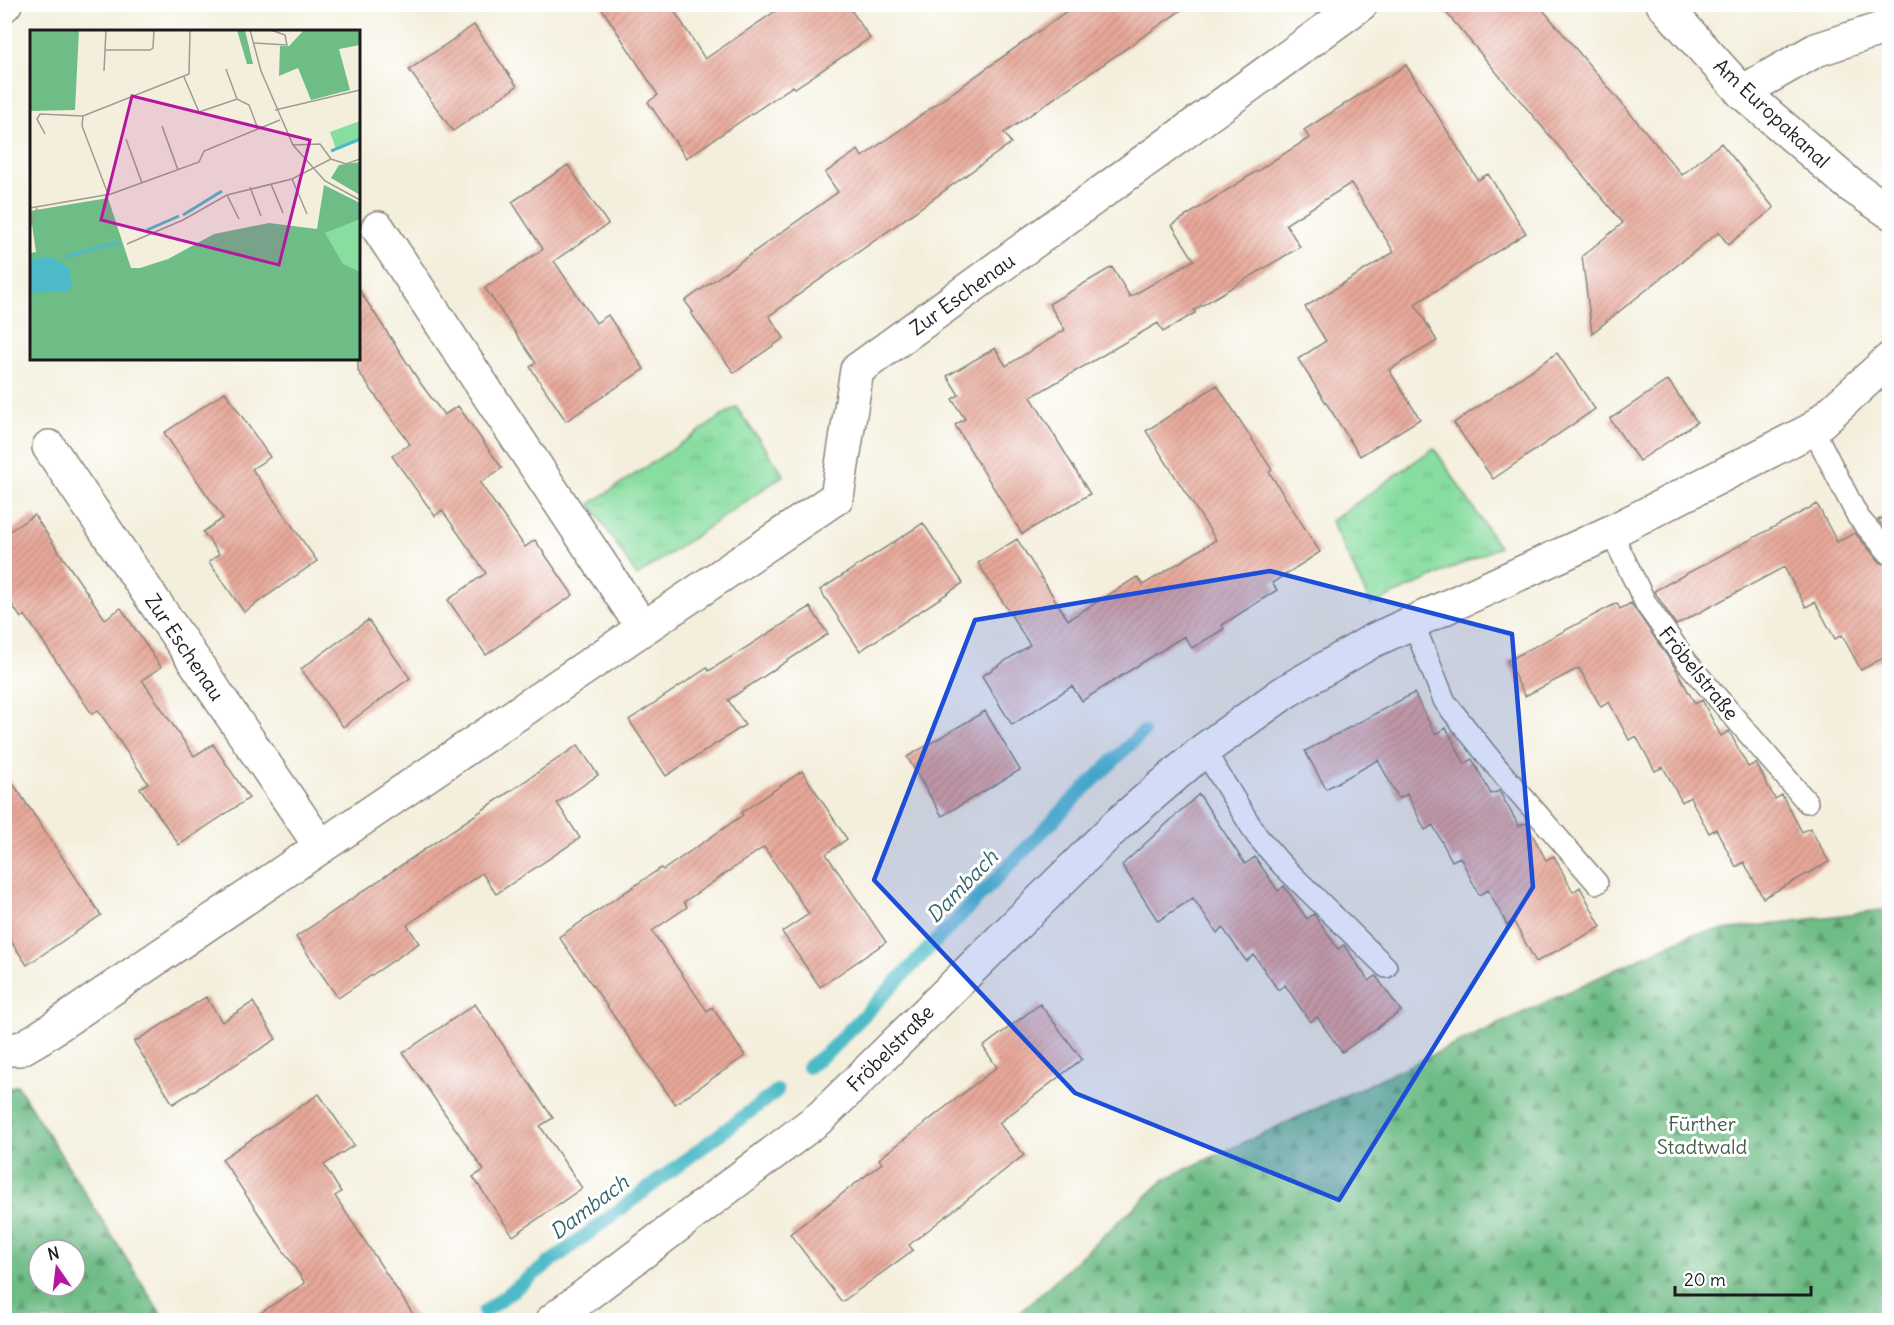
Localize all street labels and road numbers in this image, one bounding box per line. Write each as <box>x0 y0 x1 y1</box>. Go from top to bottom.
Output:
street label: Am Europakanal <box>1709 53 1835 173</box>
street label: Zur Eschenau <box>905 248 1019 340</box>
street label: Zur Eschenau <box>140 589 230 705</box>
street label: Fröbelstraße <box>1654 621 1744 725</box>
street label: Fröbelstraße <box>841 999 939 1097</box>

